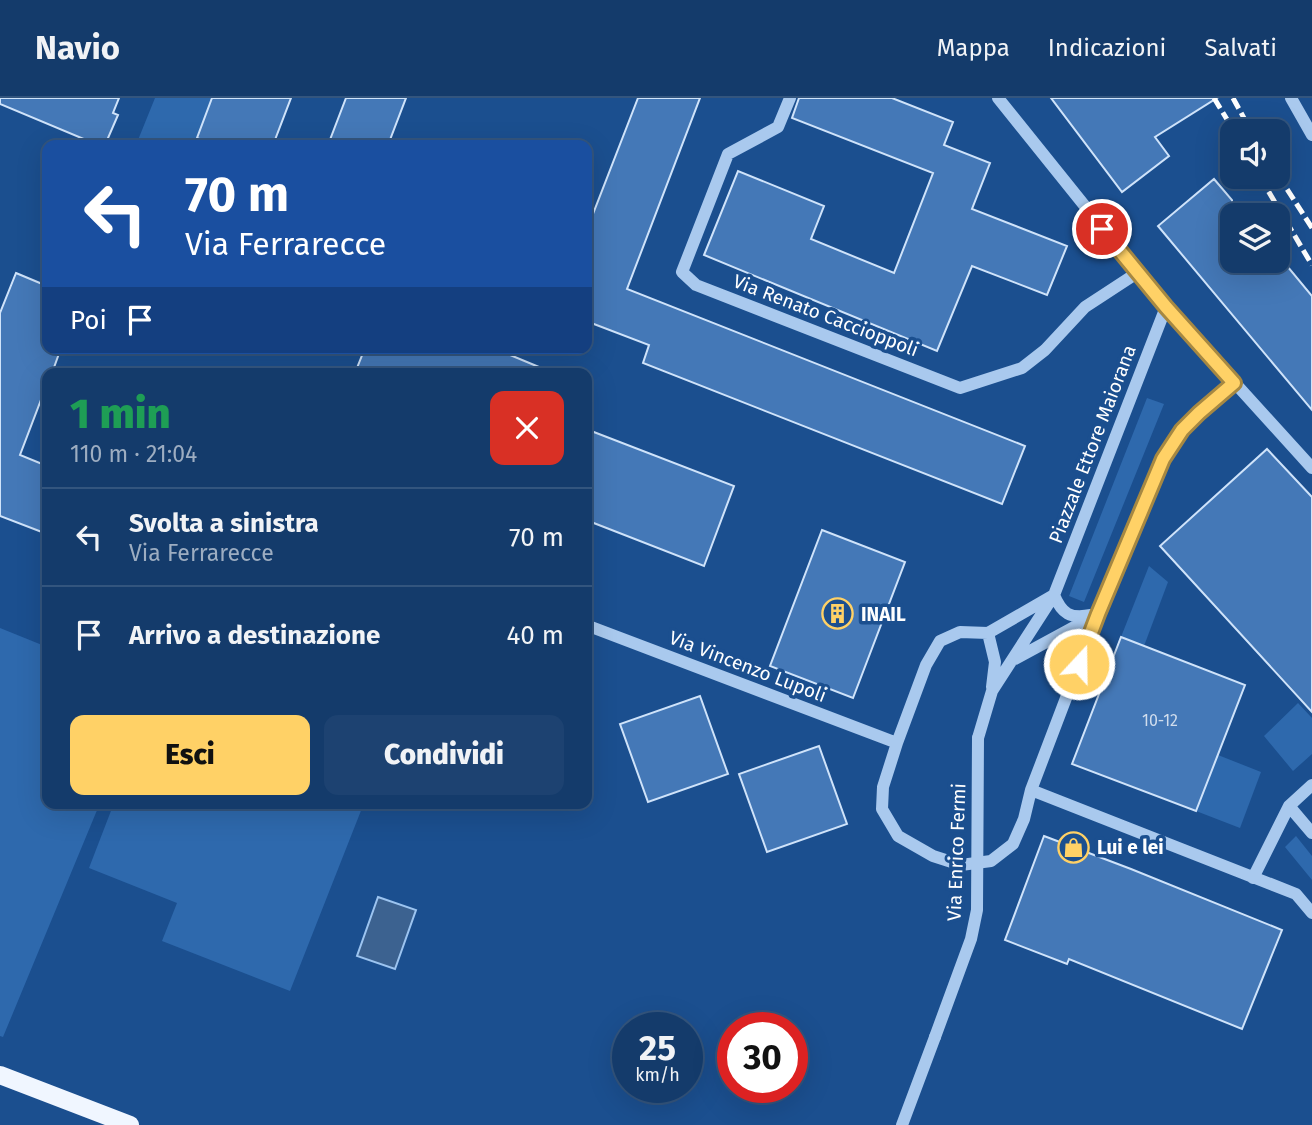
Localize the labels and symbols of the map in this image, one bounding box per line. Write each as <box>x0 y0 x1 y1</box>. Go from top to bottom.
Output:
pin <box>1072 199 1132 259</box>
street label: Via Renato Caccioppoli <box>730 269 922 361</box>
street label: Piazzale Ettore Maiorana <box>1044 342 1141 547</box>
building icon: INAIL <box>821 597 855 631</box>
place label: INAIL <box>861 603 906 626</box>
street label: Via Vincenzo Lupoli <box>666 626 830 707</box>
position arrow <box>1042 627 1116 701</box>
house number: 10-12 <box>1142 711 1178 730</box>
street label: Via Enrico Fermi <box>943 783 970 921</box>
shop icon: Lui e lei <box>1057 830 1091 864</box>
place label: Lui e lei <box>1097 836 1164 859</box>
speed limit sign: 30 <box>717 1012 808 1103</box>

